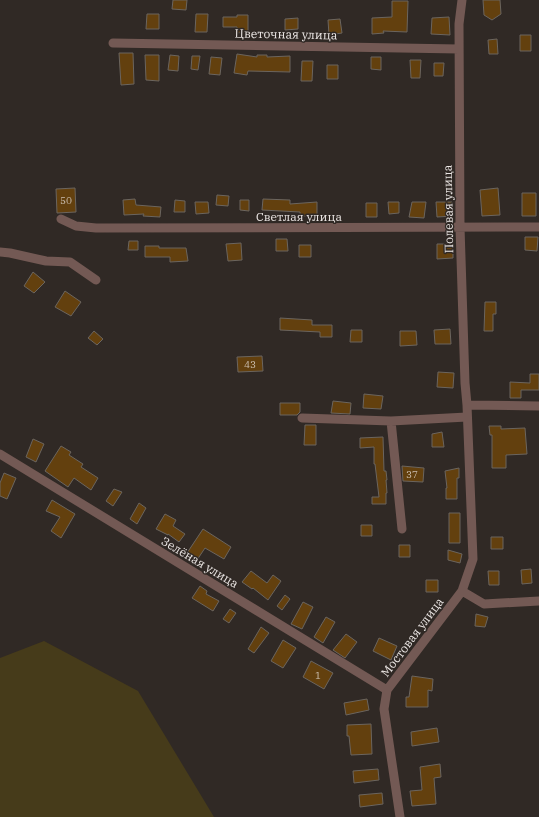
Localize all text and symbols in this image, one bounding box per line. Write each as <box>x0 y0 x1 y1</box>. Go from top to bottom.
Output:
street label: Цветочная улица <box>235 26 338 42</box>
street label: Полевая улица <box>440 164 456 253</box>
house number: 50 <box>60 194 72 207</box>
street label: Светлая улица <box>256 209 342 224</box>
house number: 43 <box>244 358 256 371</box>
house number: 37 <box>406 468 418 481</box>
street label: Зелёная улица <box>159 533 242 591</box>
street label: Мостовая улица <box>377 594 447 680</box>
house number: 1 <box>315 669 321 682</box>

